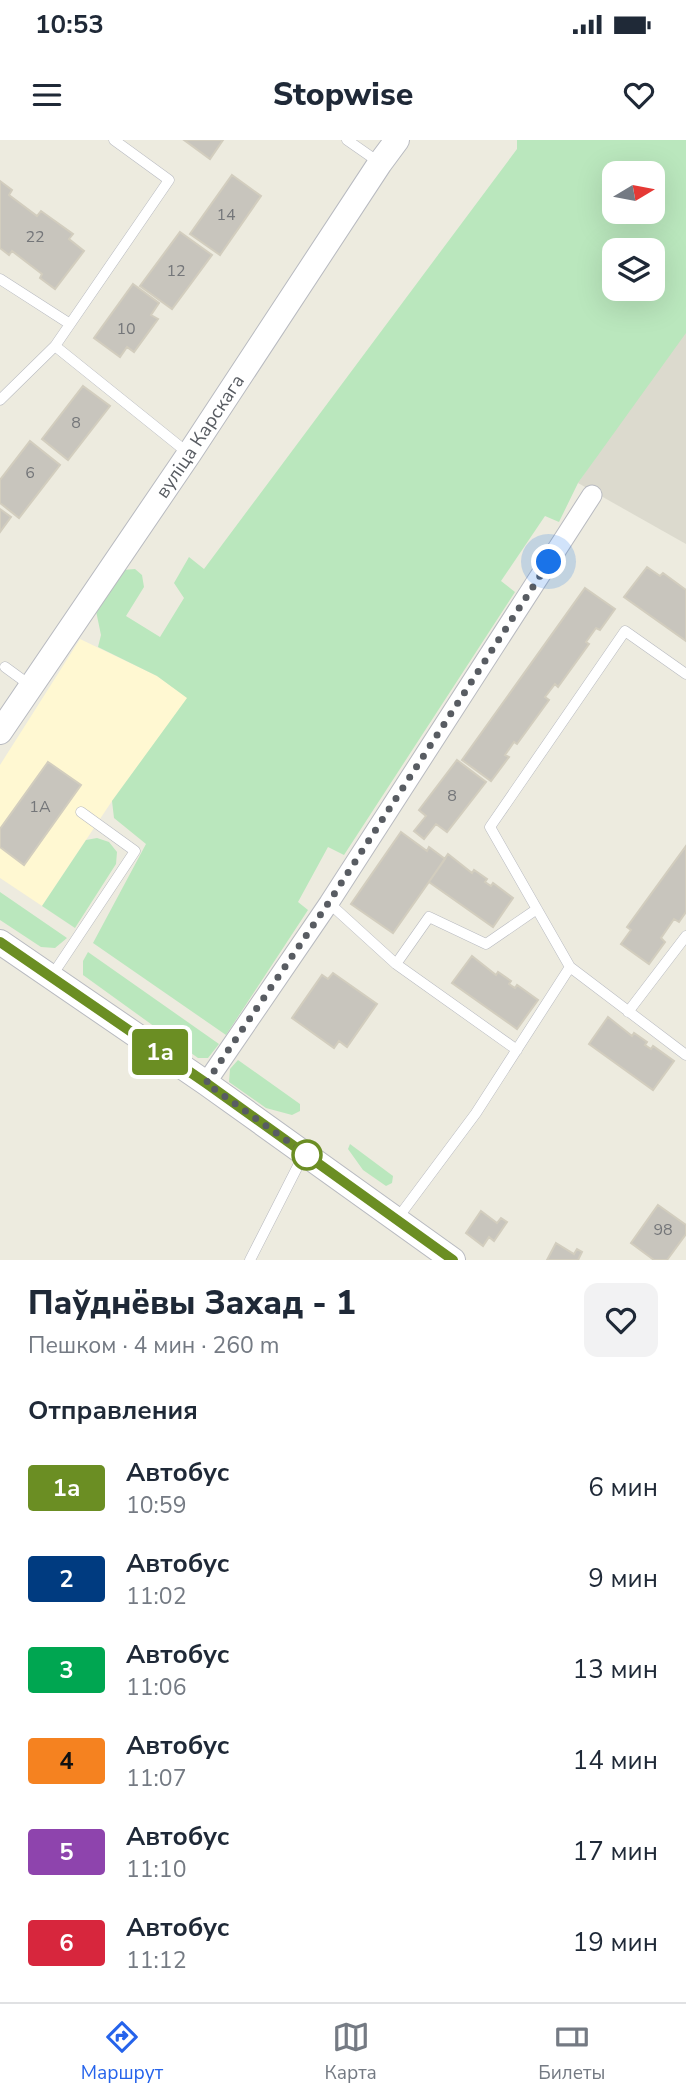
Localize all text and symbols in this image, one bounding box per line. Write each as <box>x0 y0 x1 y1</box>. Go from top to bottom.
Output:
text: 10:53 <box>35 7 104 42</box>
text: Stopwise <box>273 73 413 116</box>
icon: menu <box>28 76 66 114</box>
icon: heart <box>620 76 658 114</box>
north arrow <box>602 161 665 224</box>
map controls <box>602 161 665 301</box>
house number: 14 <box>216 204 236 226</box>
house number: 22 <box>25 226 45 248</box>
button: layers <box>602 238 665 301</box>
house number: 12 <box>166 260 186 282</box>
house number: 10 <box>116 318 136 340</box>
street label: вуліца Карскага <box>150 370 251 503</box>
house number: 8 <box>71 412 81 434</box>
house number: 6 <box>25 462 35 484</box>
your location <box>531 544 566 579</box>
house number: 8 <box>447 785 457 807</box>
house number: 1А <box>29 796 51 818</box>
line badge: 1а <box>128 1029 192 1075</box>
text: 1а <box>146 1036 174 1068</box>
unlabelled marker <box>292 1140 322 1170</box>
house number: 98 <box>653 1219 673 1241</box>
text: Паўднёвы Захад - 1 <box>28 1281 356 1326</box>
button: heart <box>584 1283 658 1357</box>
text: Пешком · 4 мин · 260 m <box>28 1330 279 1361</box>
text: Отправления <box>28 1393 198 1428</box>
text: Автобус <box>126 1455 229 1490</box>
text: 6 мин <box>588 1470 658 1505</box>
text: 1а <box>53 1472 80 1504</box>
text: 10:59 <box>126 1490 186 1521</box>
text: Автобус <box>126 1546 229 1581</box>
text: 9 мин <box>588 1561 658 1596</box>
text: 2 <box>59 1563 74 1595</box>
text: 11:02 <box>126 1581 186 1612</box>
text: Автобус <box>126 1637 229 1672</box>
text: 13 мин <box>573 1652 658 1687</box>
text: 3 <box>59 1654 74 1686</box>
text: 11:06 <box>126 1672 186 1703</box>
text: Автобус <box>126 1728 229 1763</box>
text: 14 мин <box>573 1743 658 1778</box>
text: 4 <box>59 1745 74 1777</box>
text: 11:07 <box>126 1763 186 1794</box>
text: Автобус <box>126 1819 229 1854</box>
text: 17 мин <box>573 1834 658 1869</box>
text: 5 <box>59 1836 74 1868</box>
text: 11:10 <box>126 1854 186 1885</box>
text: Автобус <box>126 1910 229 1945</box>
text: 19 мин <box>573 1925 658 1960</box>
text: 6 <box>59 1927 74 1959</box>
text: 11:12 <box>126 1945 186 1976</box>
tab: Маршрут <box>81 2018 163 2086</box>
tab: Карта <box>324 2018 377 2086</box>
tab: Билеты <box>538 2018 605 2086</box>

